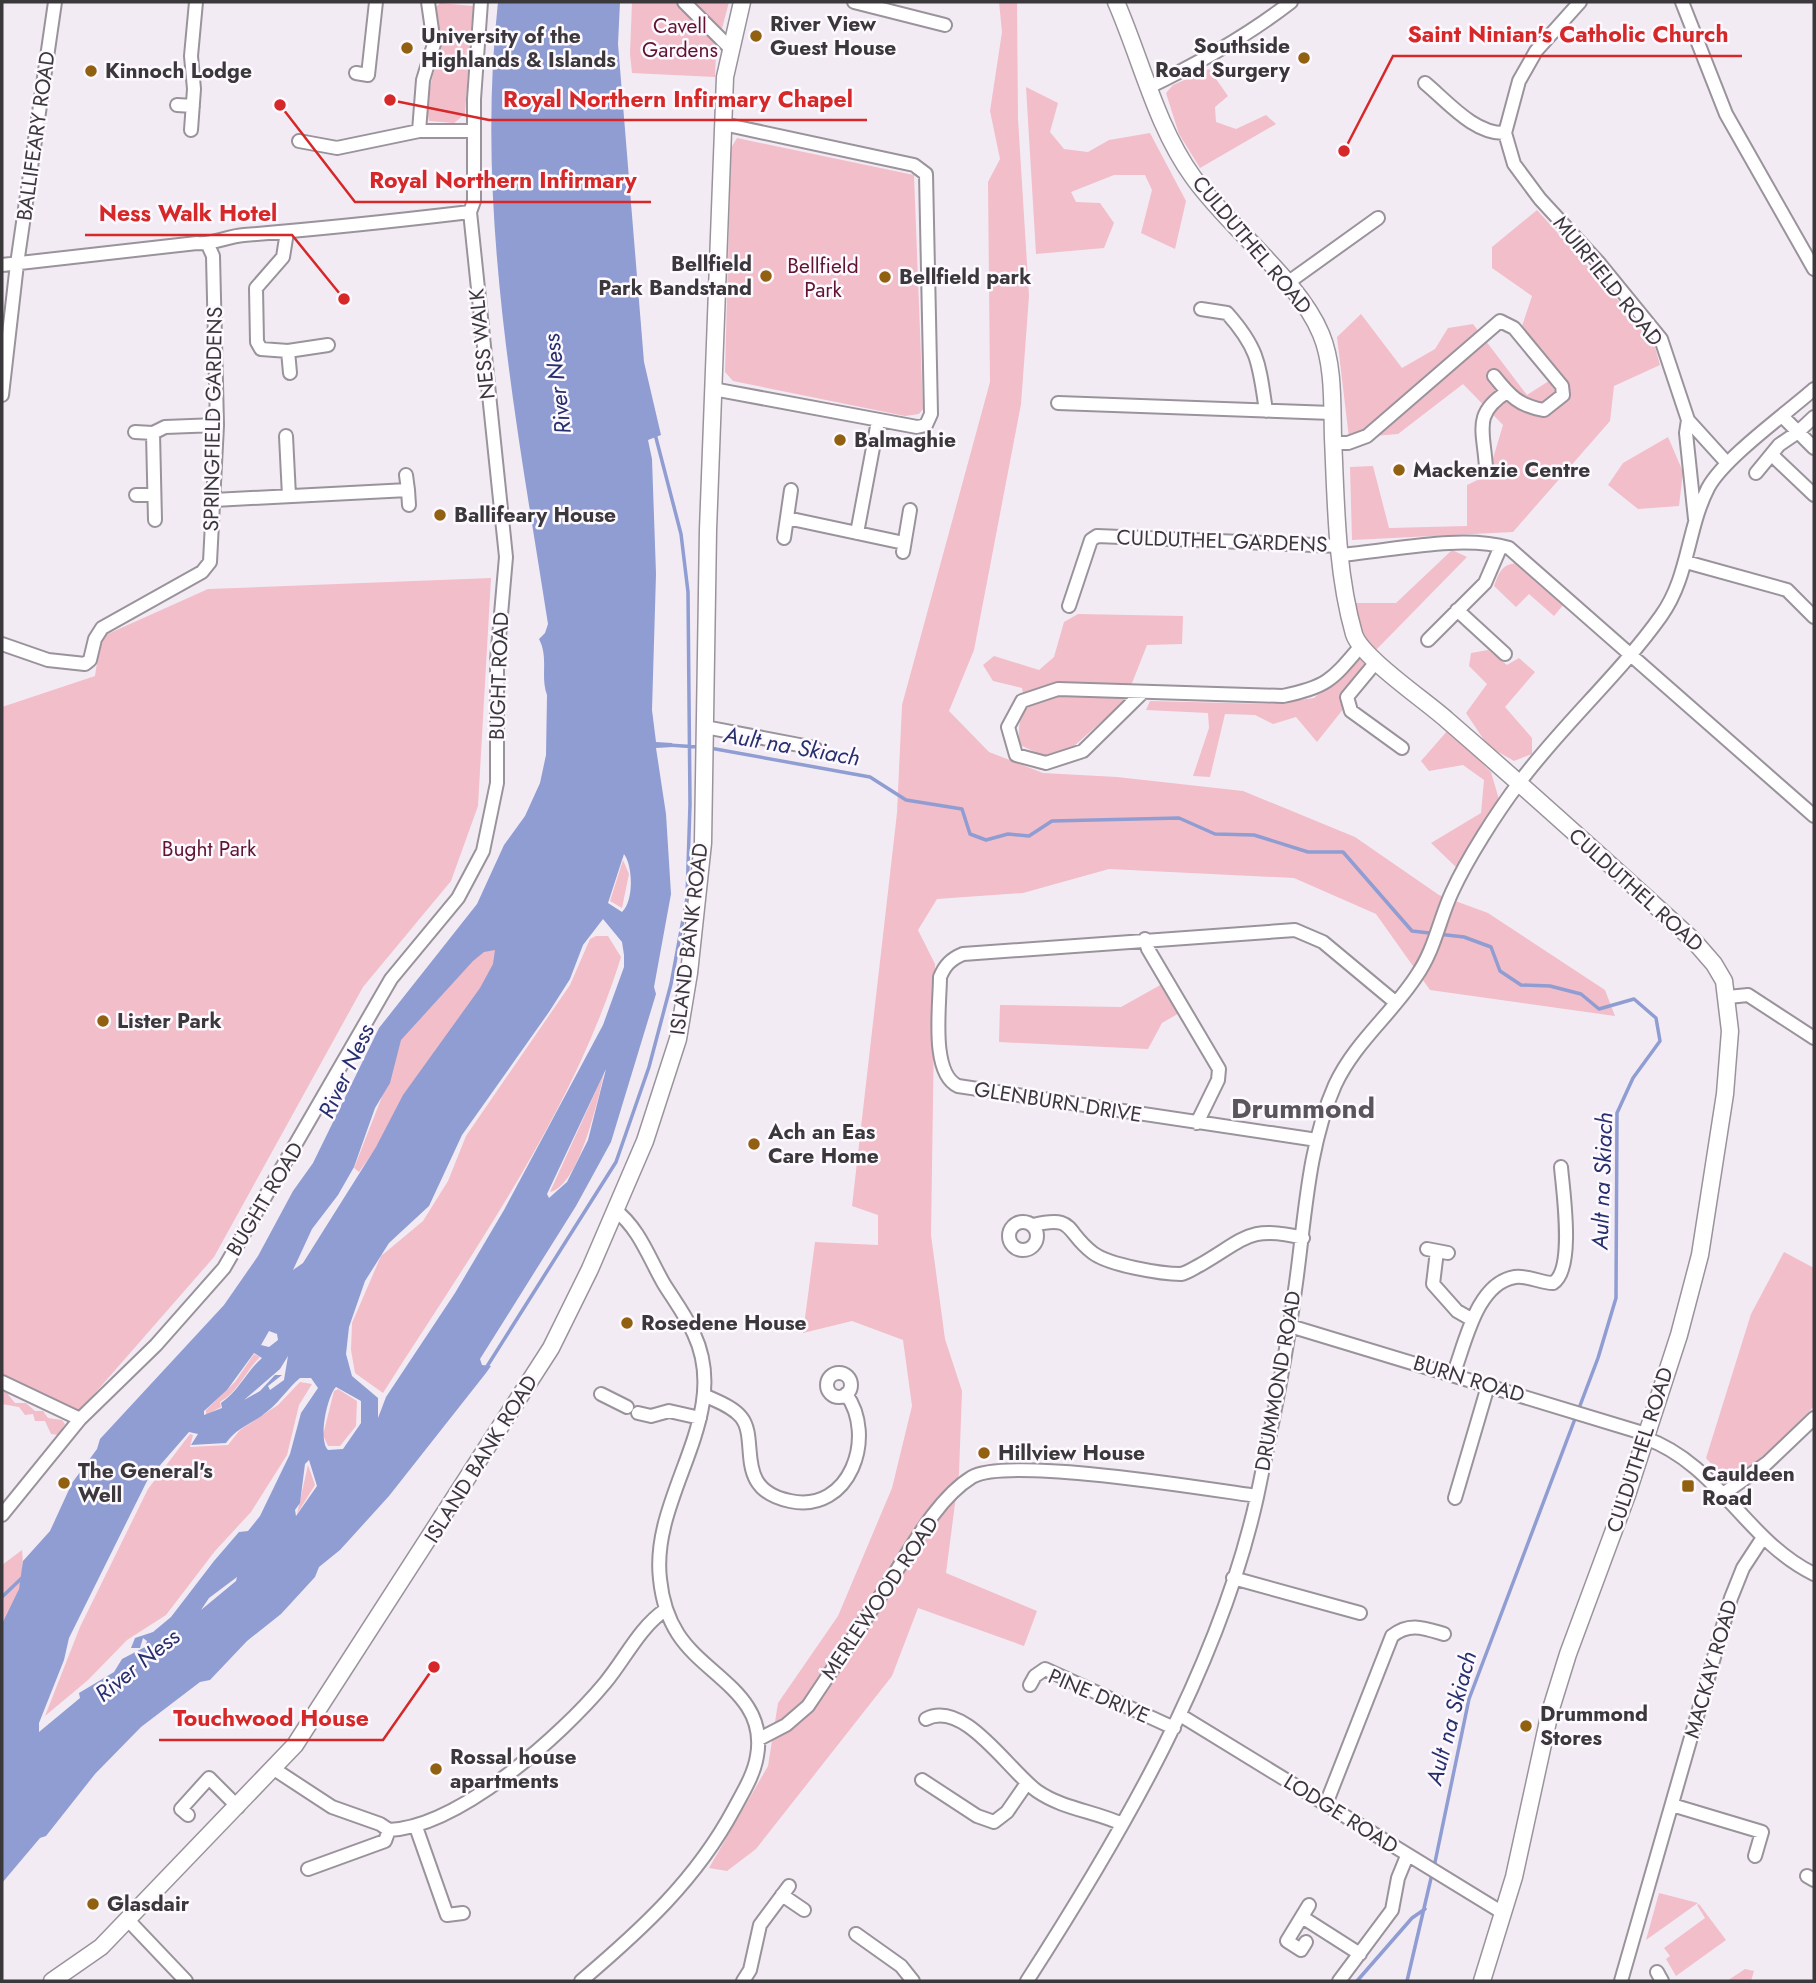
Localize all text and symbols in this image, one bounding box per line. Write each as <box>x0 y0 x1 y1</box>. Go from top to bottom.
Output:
place label: River View Guest House <box>770 9 896 63</box>
park label: Cavell Gardens <box>642 11 718 65</box>
callout: Saint Ninian's Catholic Church <box>1393 12 1742 56</box>
text: Saint Ninian's Catholic Church <box>1407 17 1729 51</box>
place label: University of the Highlands & Islands <box>421 21 616 75</box>
marker: River View Guest House <box>748 28 764 44</box>
place label: Southside Road Surgery <box>1155 31 1291 85</box>
marker: University of the Highlands & Islands <box>399 40 415 56</box>
street label: BALLIFEARY ROAD <box>9 49 63 223</box>
marker: Southside Road Surgery <box>1296 50 1312 66</box>
place label: Kinnoch Lodge <box>105 56 252 86</box>
marker: Kinnoch Lodge <box>83 63 99 79</box>
callout: Royal Northern Infirmary Chapel <box>489 76 867 120</box>
text: Royal Northern Infirmary Chapel <box>503 82 853 116</box>
callout: Royal Northern Infirmary <box>355 158 651 202</box>
text: Royal Northern Infirmary <box>369 163 638 197</box>
street label: CULDUTHEL ROAD <box>1185 169 1319 321</box>
callout: Ness Walk Hotel <box>85 191 292 235</box>
text: Ness Walk Hotel <box>99 196 277 230</box>
street label: MUIRFIELD ROAD <box>1546 209 1670 353</box>
place label: Bellfield Park Bandstand <box>598 249 752 303</box>
park label: Bellfield Park <box>787 251 859 305</box>
place label: Bellfield park <box>899 262 1031 292</box>
marker: Bellfield Park Bandstand <box>758 268 774 284</box>
marker: Bellfield park <box>877 269 893 285</box>
street label: NESS WALK <box>461 287 503 401</box>
street label: SPRINGFIELD GARDENS <box>196 306 230 532</box>
water label: River Ness <box>534 331 580 436</box>
place label: Balmaghie <box>854 425 956 455</box>
marker: Balmaghie <box>832 432 848 448</box>
place label: Mackenzie Centre <box>1413 455 1590 485</box>
marker: Mackenzie Centre <box>1391 462 1407 478</box>
place label: Ballifeary House <box>454 500 616 530</box>
marker: Ballifeary House <box>432 507 448 523</box>
street label: CULDUTHEL GARDENS <box>1116 522 1328 560</box>
street label: BUGHT ROAD <box>482 611 516 741</box>
water label: Ault na Skiach <box>720 717 863 775</box>
street label: CULDUTHEL ROAD <box>1562 821 1710 959</box>
park label: Bught Park <box>162 834 257 864</box>
street label: ISLAND BANK ROAD <box>662 841 716 1037</box>
place label: Lister Park <box>117 1006 222 1036</box>
marker: Lister Park <box>95 1013 111 1029</box>
water label: River Ness <box>309 1017 383 1124</box>
street label: GLENBURN DRIVE <box>972 1074 1144 1130</box>
district label: Drummond <box>1231 1088 1375 1129</box>
water label: Ault na Skiach <box>1583 1112 1621 1251</box>
place label: Ach an Eas Care Home <box>767 1117 879 1171</box>
street label: BUGHT ROAD <box>219 1136 311 1262</box>
marker: Ach an Eas Care Home <box>746 1136 762 1152</box>
street label: DRUMMOND ROAD <box>1247 1289 1309 1473</box>
place label: Rosedene House <box>641 1308 807 1338</box>
marker: Rosedene House <box>619 1315 635 1331</box>
street label: BURN ROAD <box>1410 1348 1528 1410</box>
street label: CULDUTHEL ROAD <box>1599 1363 1681 1537</box>
street label: ISLAND BANK ROAD <box>417 1369 545 1549</box>
place label: Hillview House <box>998 1438 1145 1468</box>
marker: Hillview House <box>976 1445 992 1461</box>
place label: The General's Well <box>78 1456 213 1510</box>
place label: Cauldeen Road <box>1702 1459 1795 1513</box>
marker: The General's Well <box>56 1475 72 1491</box>
marker: Cauldeen Road <box>1680 1478 1696 1494</box>
street label: MERLEWOOD ROAD <box>814 1510 946 1686</box>
street label: MACKAY ROAD <box>1677 1596 1745 1742</box>
water label: River Ness <box>87 1619 188 1710</box>
water label: Ault na Skiach <box>1417 1647 1485 1790</box>
street label: PINE DRIVE <box>1044 1661 1154 1731</box>
callout: Touchwood House <box>159 1696 383 1740</box>
place label: Drummond Stores <box>1540 1699 1648 1753</box>
text: Touchwood House <box>173 1701 369 1735</box>
marker: Drummond Stores <box>1518 1718 1534 1734</box>
place label: Rossal house apartments <box>450 1742 576 1796</box>
marker: Rossal house apartments <box>428 1761 444 1777</box>
street label: LODGE ROAD <box>1278 1767 1404 1861</box>
place label: Glasdair <box>107 1889 190 1919</box>
marker: Glasdair <box>85 1896 101 1912</box>

